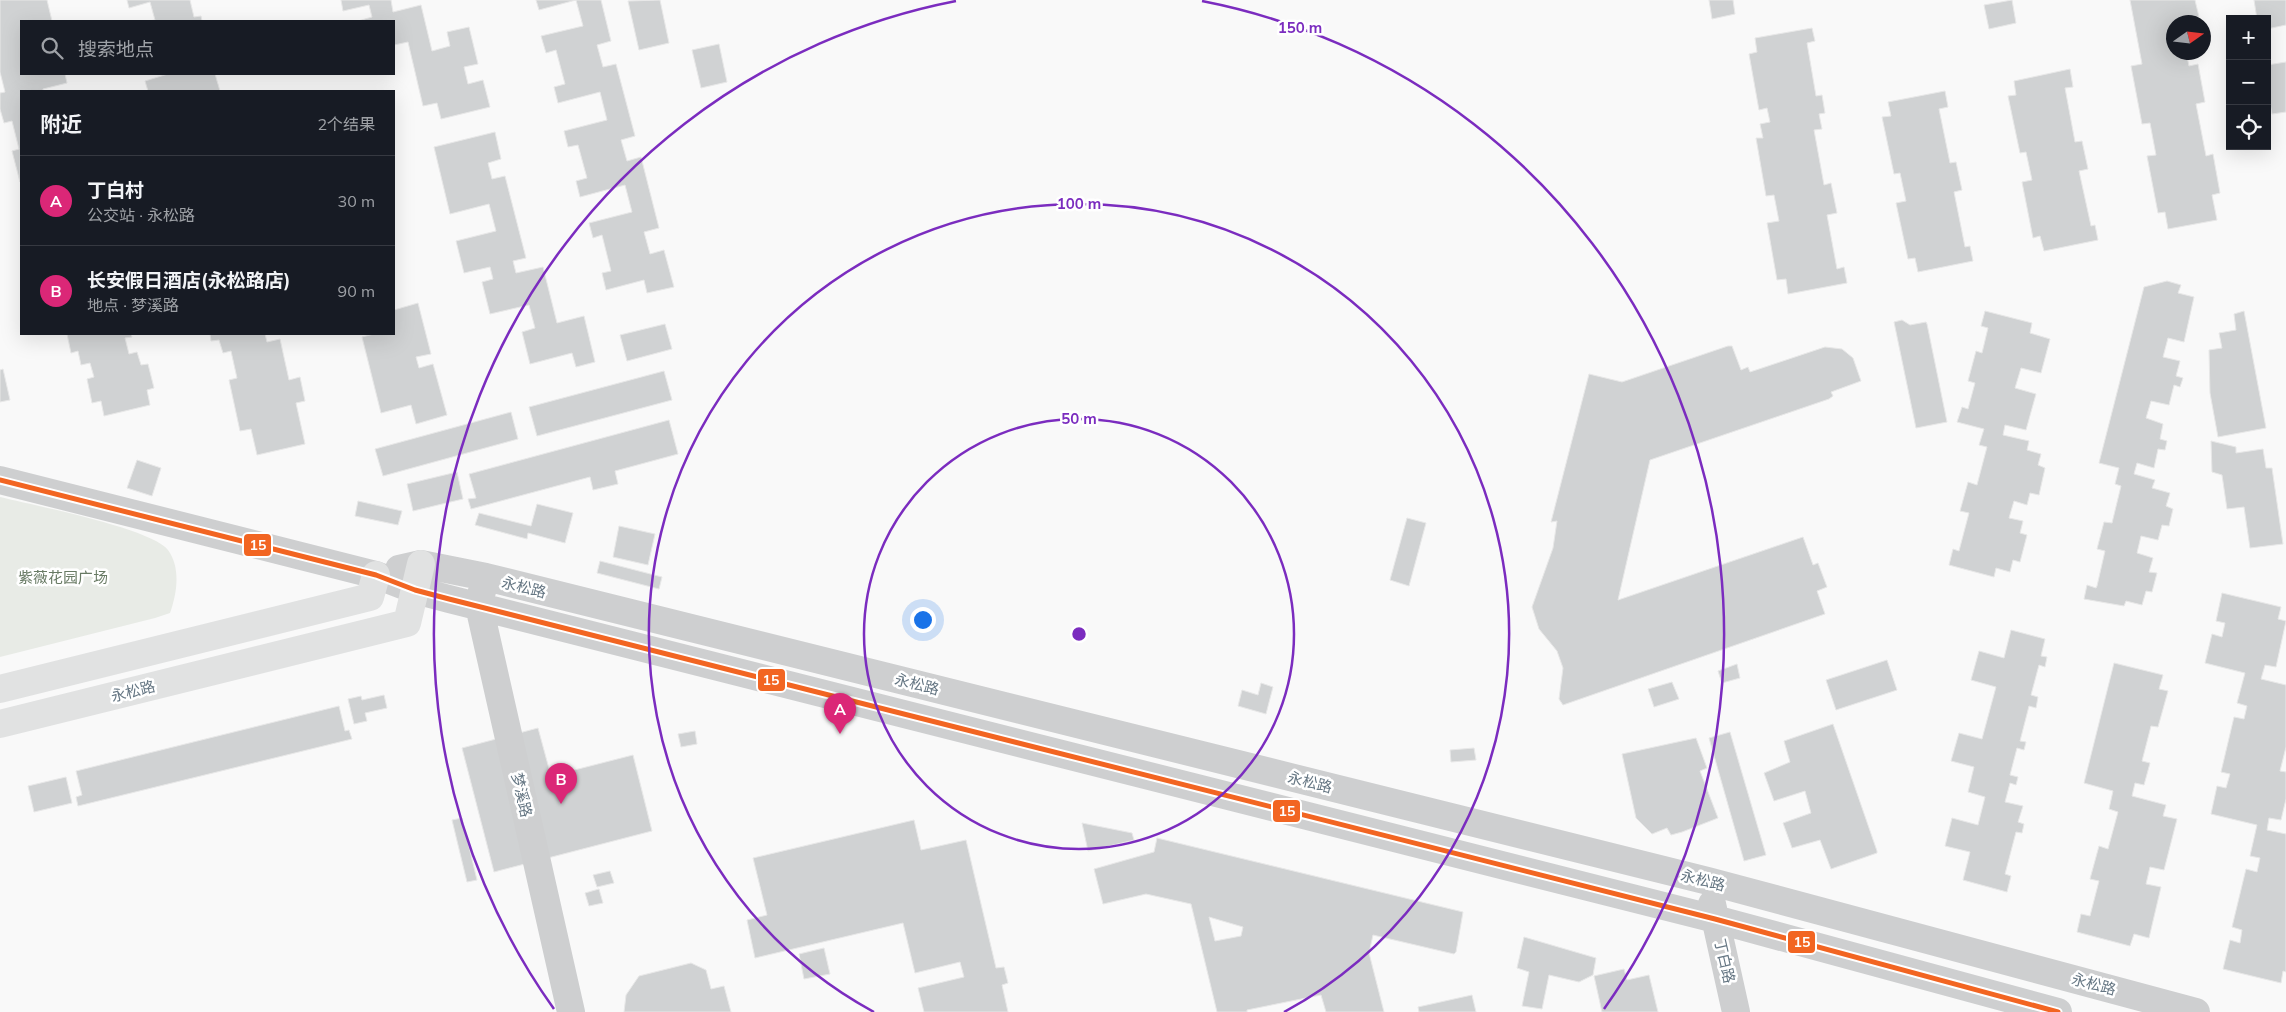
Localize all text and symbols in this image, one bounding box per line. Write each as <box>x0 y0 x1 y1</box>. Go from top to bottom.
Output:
north arrow <box>2166 15 2211 60</box>
map controls <box>2226 15 2271 150</box>
button: + <box>2226 15 2271 60</box>
text: 150 m <box>1278 18 1322 37</box>
search box <box>20 20 395 75</box>
icon: search <box>38 34 66 62</box>
text: 搜索地点 <box>78 37 154 61</box>
button: − <box>2226 60 2271 105</box>
button: locate <box>2226 105 2271 150</box>
text: 附近 <box>40 111 82 137</box>
text: 2个结果 <box>317 114 375 134</box>
text: 丁白村 <box>87 178 144 202</box>
text: A <box>50 191 62 211</box>
text: 30 m <box>338 191 375 211</box>
text: 100 m <box>1057 194 1101 213</box>
text: 公交站 · 永松路 <box>87 205 195 225</box>
text: 长安假日酒店(永松路店) <box>87 268 291 292</box>
text: B <box>50 281 62 301</box>
text: 90 m <box>338 281 375 301</box>
text: 地点 · 梦溪路 <box>87 295 179 315</box>
text: 50 m <box>1061 409 1097 428</box>
line badge: 15 <box>243 533 272 557</box>
text: 15 <box>250 536 266 554</box>
park label: 紫薇花园广场 <box>18 568 108 587</box>
street label: 永松路 <box>500 572 548 602</box>
your location <box>910 607 936 633</box>
centre of rings <box>1070 625 1088 643</box>
line badge: 15 <box>757 668 786 692</box>
street label: 永松路 <box>893 669 941 699</box>
text: 15 <box>763 671 779 689</box>
street label: 永松路 <box>109 676 157 706</box>
pin: A <box>824 693 856 734</box>
pin: B <box>545 763 577 804</box>
street label: 永松路 <box>1286 767 1334 797</box>
street label: 梦溪路 <box>508 771 536 819</box>
line badge: 15 <box>1272 799 1301 823</box>
text: 15 <box>1279 802 1295 820</box>
street label: 永松路 <box>1679 865 1727 895</box>
line badge: 15 <box>1787 930 1816 954</box>
text: 15 <box>1794 933 1810 951</box>
street label: 丁白路 <box>1711 937 1739 985</box>
street label: 永松路 <box>2070 969 2118 999</box>

